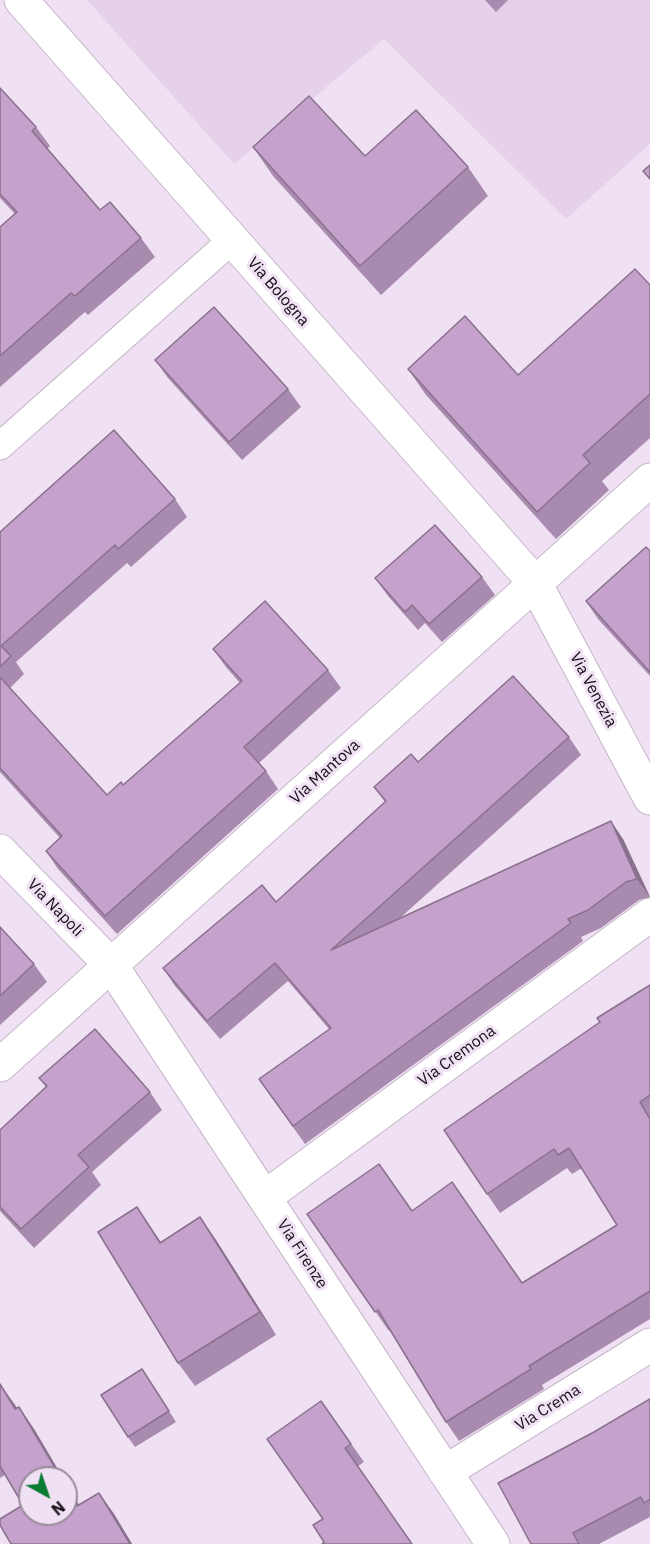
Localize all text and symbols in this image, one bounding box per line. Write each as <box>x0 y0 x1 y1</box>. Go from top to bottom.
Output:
street label: Via Bologna <box>243 254 313 330</box>
street label: Via Venezia <box>565 649 621 731</box>
street label: Via Mantova <box>286 736 364 808</box>
street label: Via Napoli <box>23 875 87 941</box>
street label: Via Cremona <box>414 1021 500 1091</box>
street label: Via Firenze <box>273 1216 331 1292</box>
street label: Via Crema <box>512 1380 584 1436</box>
north arrow <box>18 1466 78 1526</box>
text: N <box>47 1497 69 1520</box>

